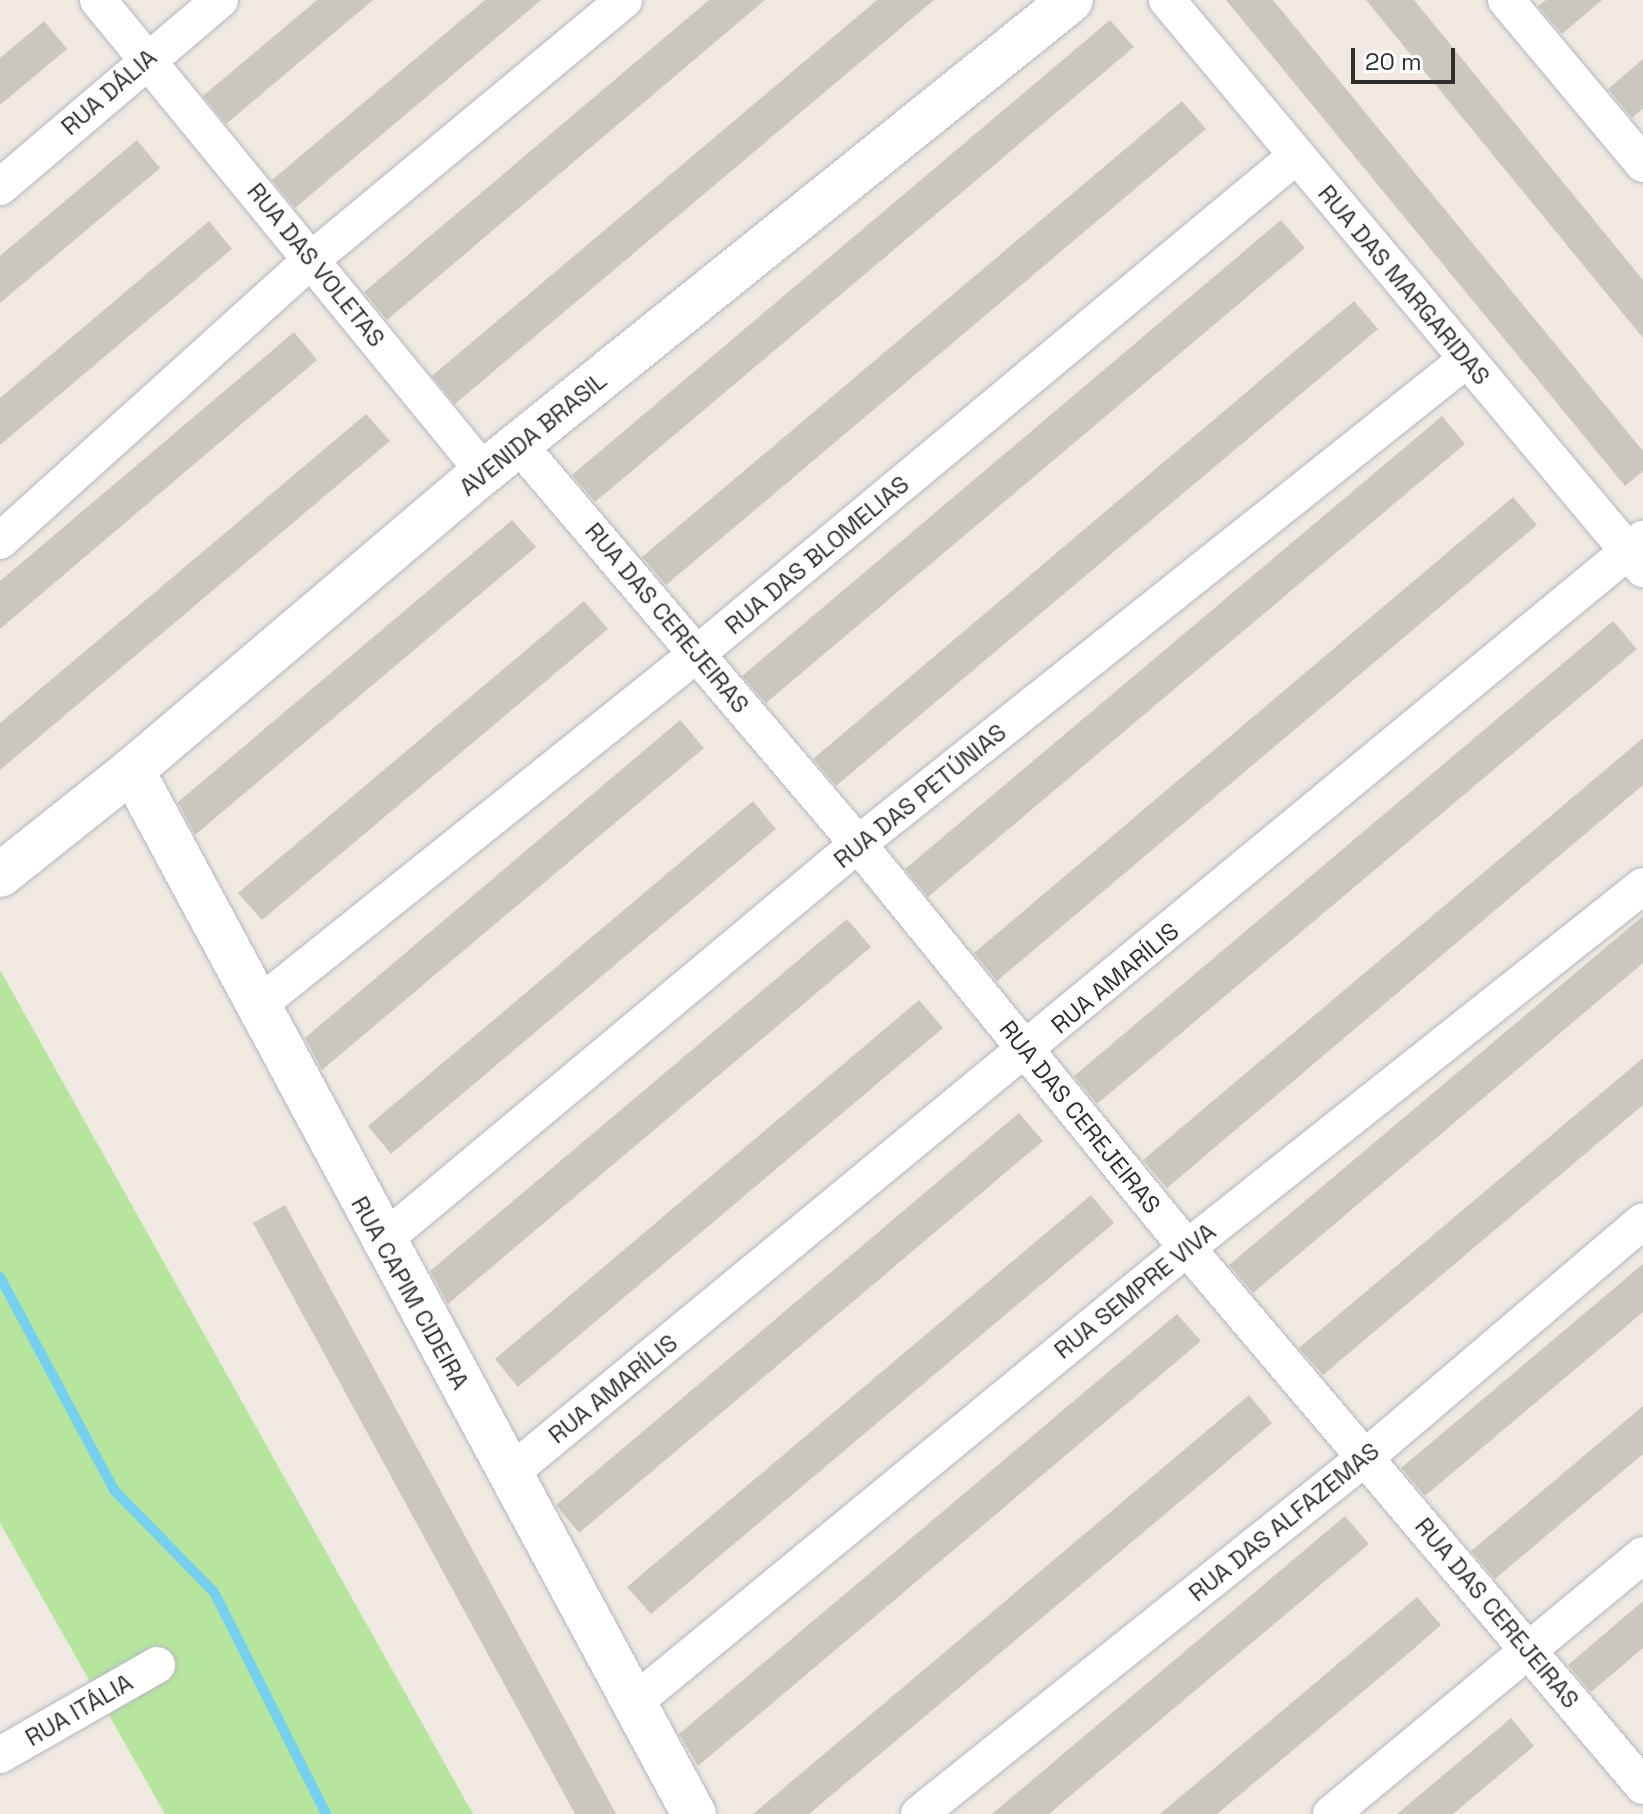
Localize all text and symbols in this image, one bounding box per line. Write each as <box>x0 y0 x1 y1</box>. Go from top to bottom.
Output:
scale bar <box>1355 32 1459 82</box>
street label: RUA DÁLIA <box>55 43 163 141</box>
text: 20 m <box>1365 46 1422 77</box>
street label: RUA DAS VOLETAS <box>241 177 391 353</box>
street label: RUA DAS MARGARIDAS <box>1312 179 1496 391</box>
street label: AVENIDA BRASIL <box>454 366 612 502</box>
street label: RUA DAS BLOMELIAS <box>719 470 915 640</box>
street label: RUA DAS CEREJEIRAS <box>579 517 755 719</box>
street label: RUA DAS PETÚNIAS <box>828 718 1012 874</box>
street label: RUA AMARÍLIS <box>1045 916 1185 1040</box>
street label: RUA DAS CEREJEIRAS <box>993 1015 1167 1219</box>
street label: RUA CAPIM CIDEIRA <box>345 1191 475 1395</box>
street label: RUA SEMPRE VIVA <box>1048 1217 1222 1365</box>
street label: RUA AMARÍLIS <box>543 1328 683 1450</box>
street label: RUA DAS ALFAZEMAS <box>1183 1436 1385 1608</box>
street label: RUA DAS CEREJEIRAS <box>1409 1512 1585 1714</box>
street label: RUA ITÁLIA <box>20 1668 138 1752</box>

